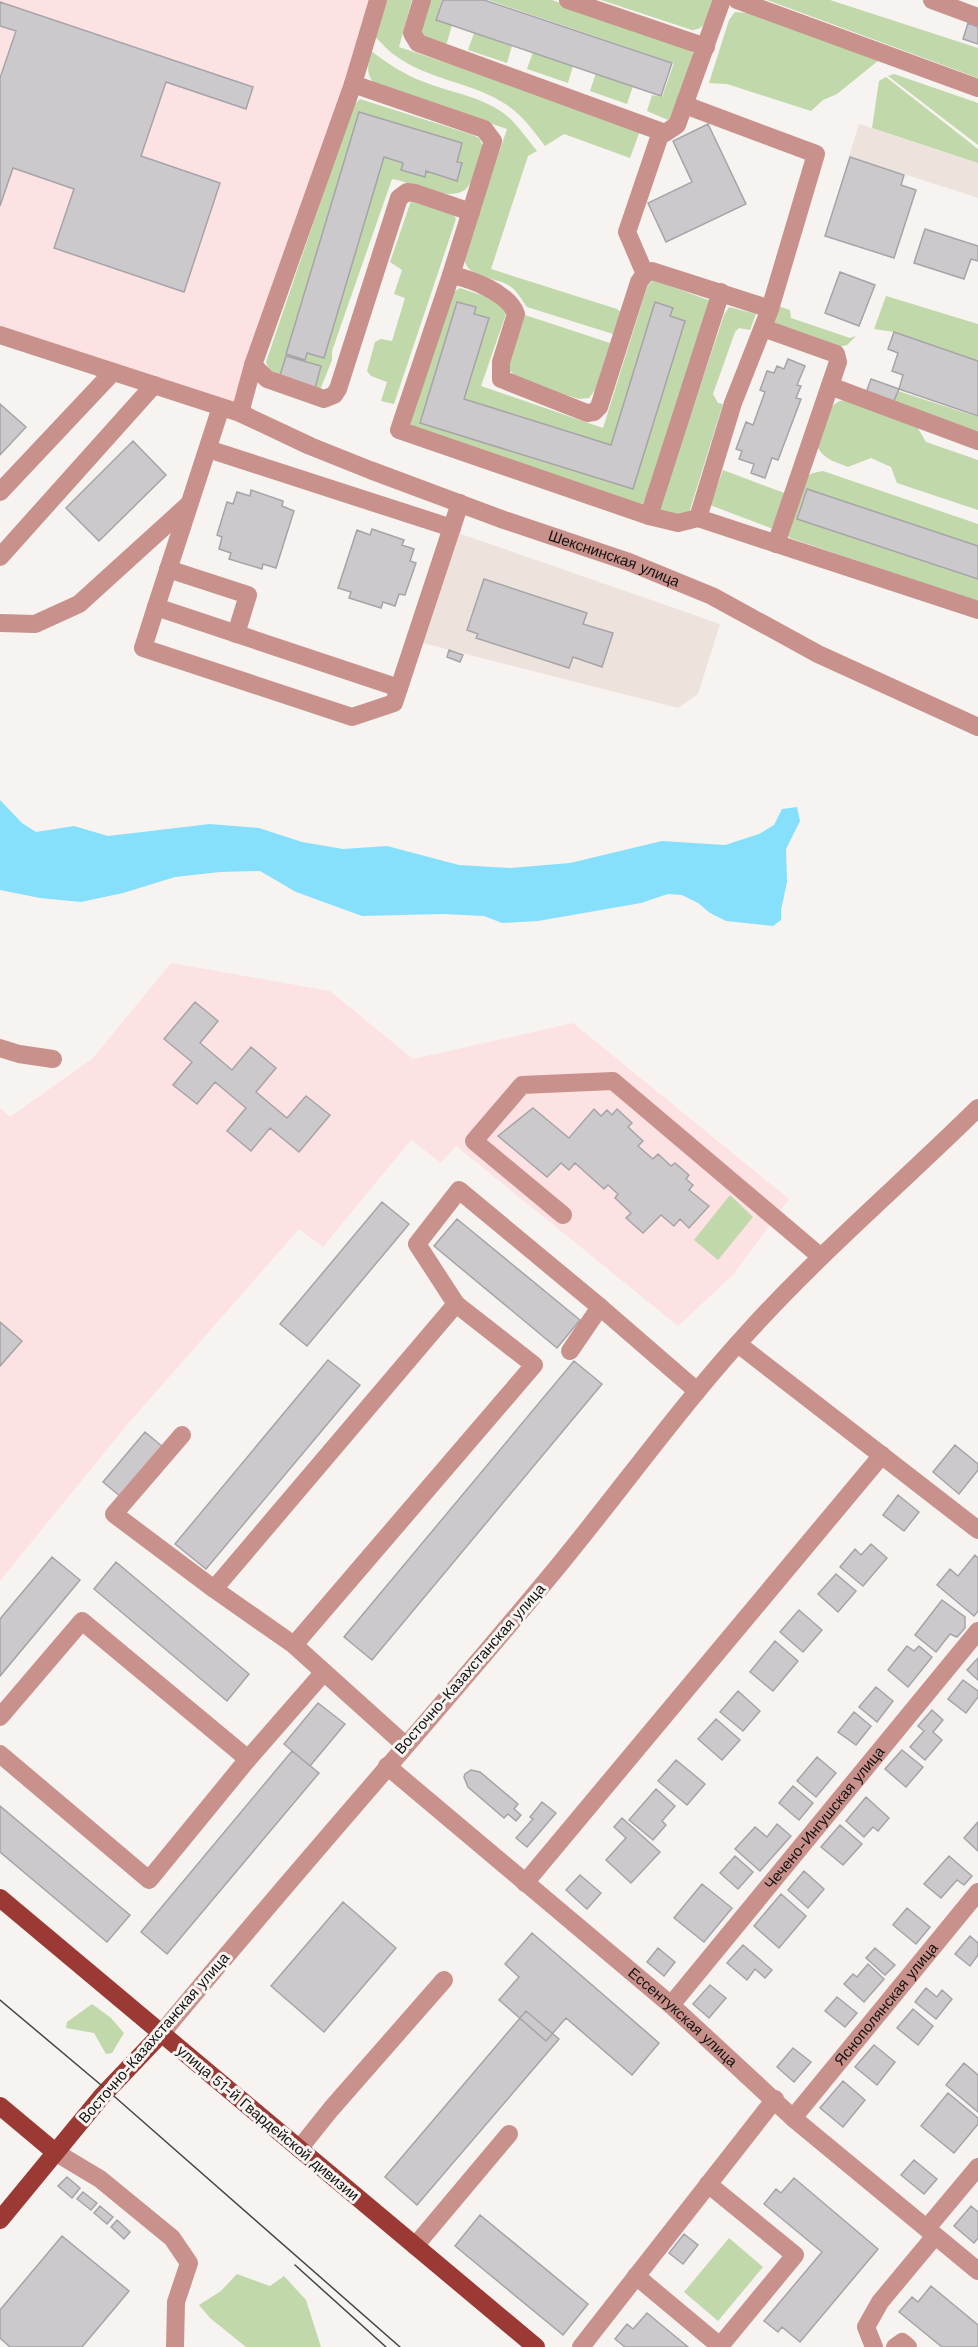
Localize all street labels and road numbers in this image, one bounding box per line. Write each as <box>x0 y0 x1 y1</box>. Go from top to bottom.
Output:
street label: Шекснинская улица <box>546 527 683 591</box>
street label: Восточно-Казахстанская улица <box>391 1580 549 1758</box>
street label: Чечено-Ингушская улица <box>761 1742 889 1893</box>
street label: Яснополянская улица <box>831 1939 942 2069</box>
street label: Восточно-Казахстанская улица <box>75 1949 233 2127</box>
street label: Ессентукская улица <box>625 1964 741 2071</box>
street label: улица 51-й Гвардейской дивизии <box>173 2041 363 2205</box>

